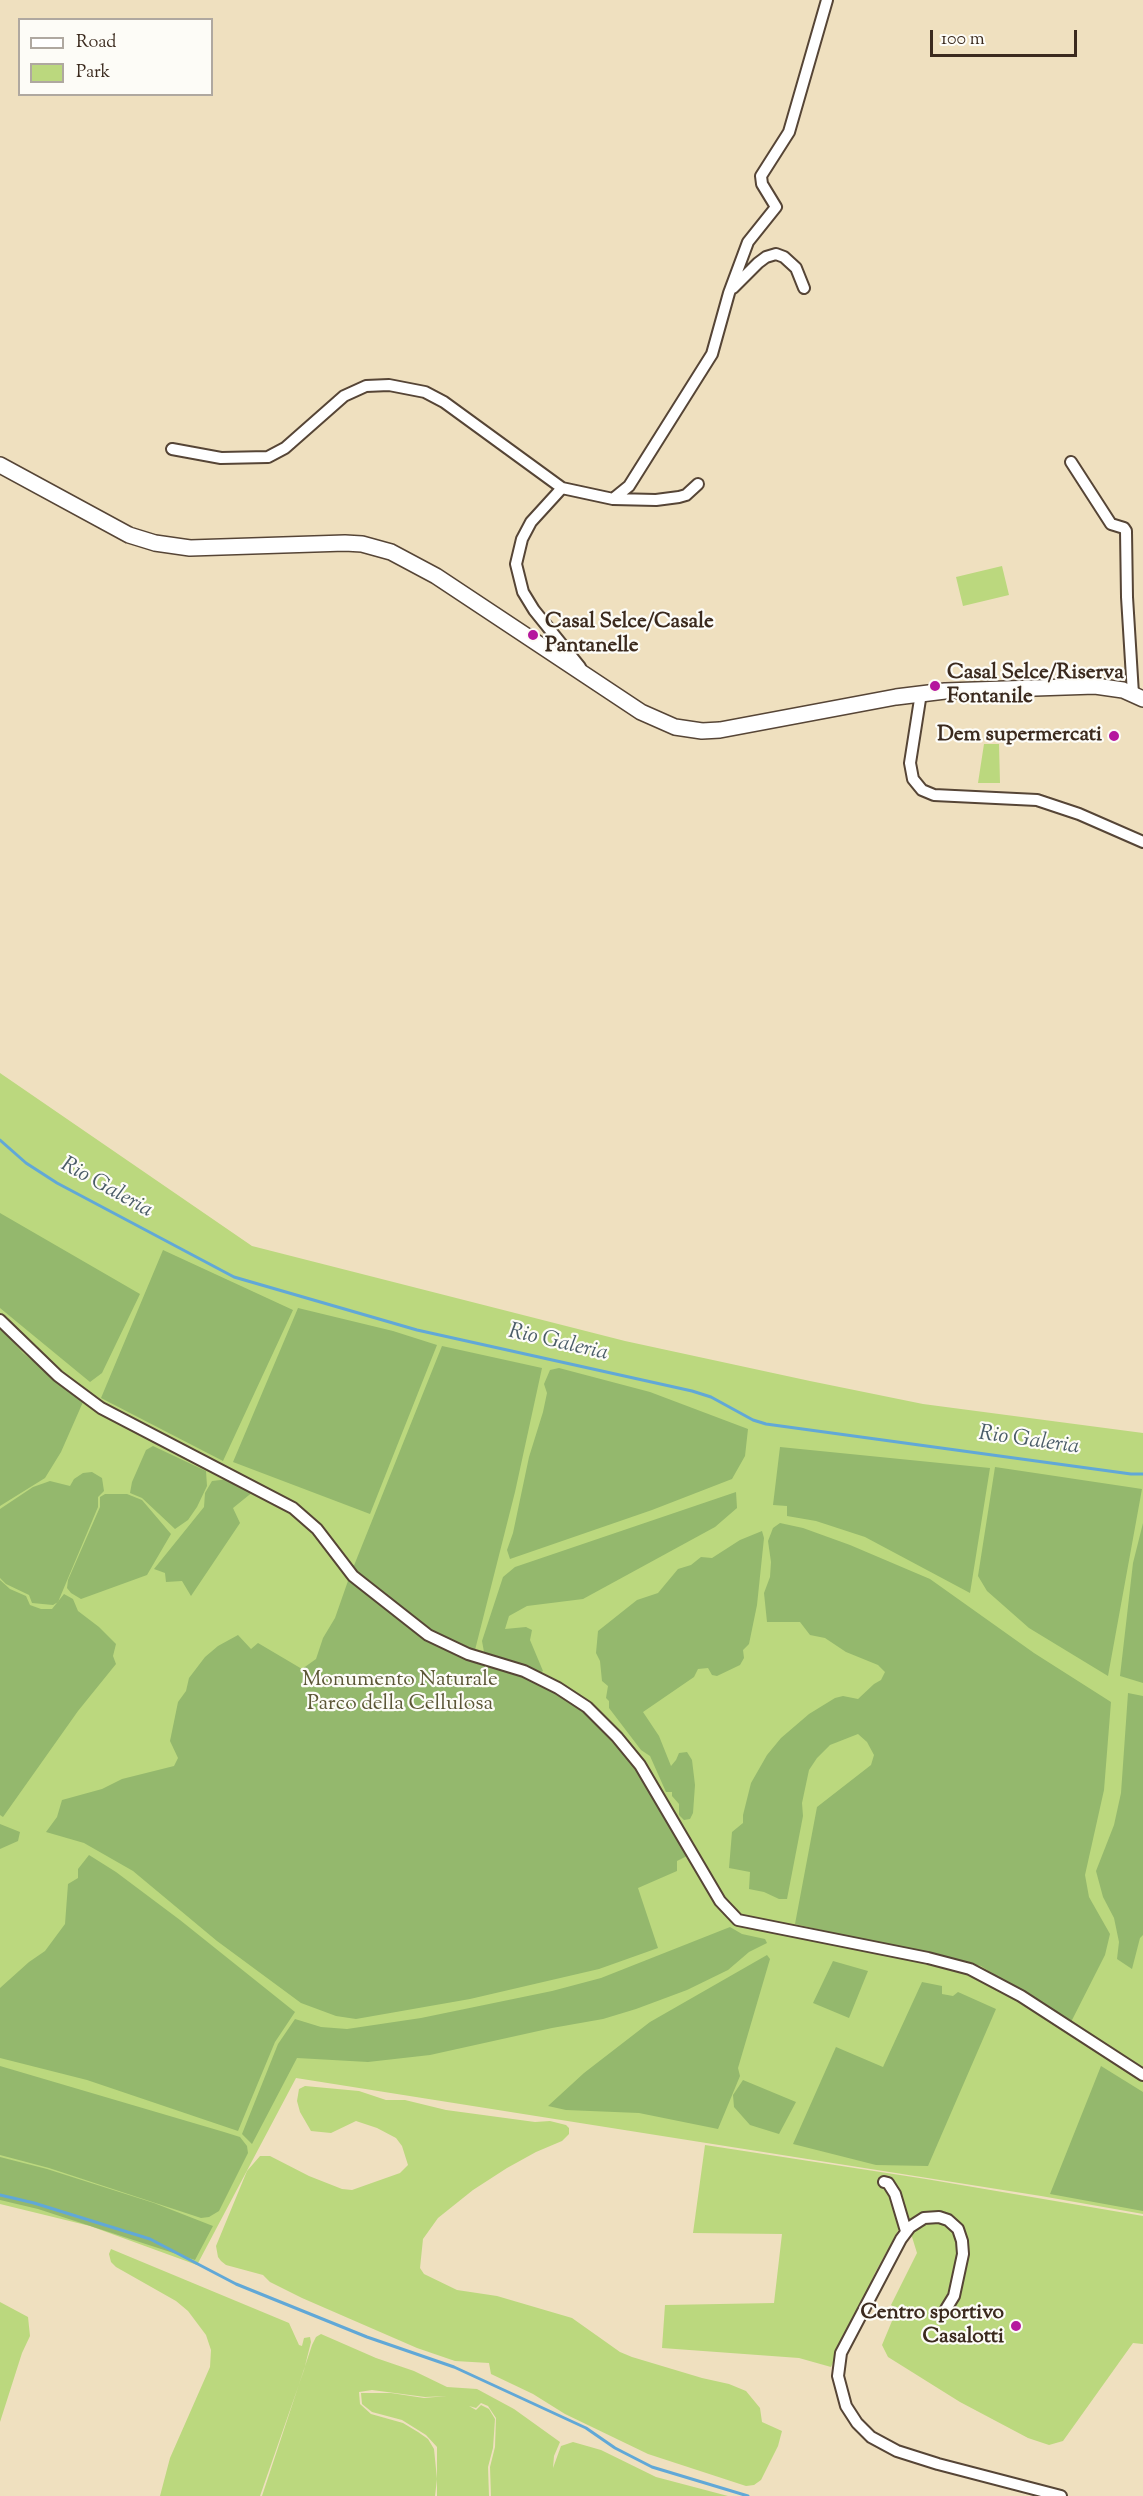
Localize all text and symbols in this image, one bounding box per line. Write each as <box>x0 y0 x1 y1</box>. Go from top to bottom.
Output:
legend <box>18 18 213 96</box>
scale bar <box>933 18 1080 56</box>
text: 100 m <box>941 27 985 53</box>
text: Road <box>76 30 116 56</box>
text: Park <box>76 60 110 86</box>
place label: Casal Selce/Casale Pantanelle <box>545 610 714 660</box>
marker: Casal Selce/Casale Pantanelle <box>526 628 540 642</box>
place label: Casal Selce/Riserva Fontanile <box>947 661 1124 711</box>
marker: Casal Selce/Riserva Fontanile <box>928 679 942 693</box>
place label: Dem supermercati <box>937 723 1102 749</box>
marker: Dem supermercati <box>1107 729 1121 743</box>
water label: Rio Galeria <box>55 1153 157 1225</box>
water label: Rio Galeria <box>506 1320 610 1368</box>
water label: Rio Galeria <box>977 1422 1081 1462</box>
park label: Monumento Naturale Parco della Cellulosa <box>302 1668 498 1718</box>
place label: Centro sportivo Casalotti <box>860 2301 1004 2351</box>
marker: Centro sportivo Casalotti <box>1009 2319 1023 2333</box>

